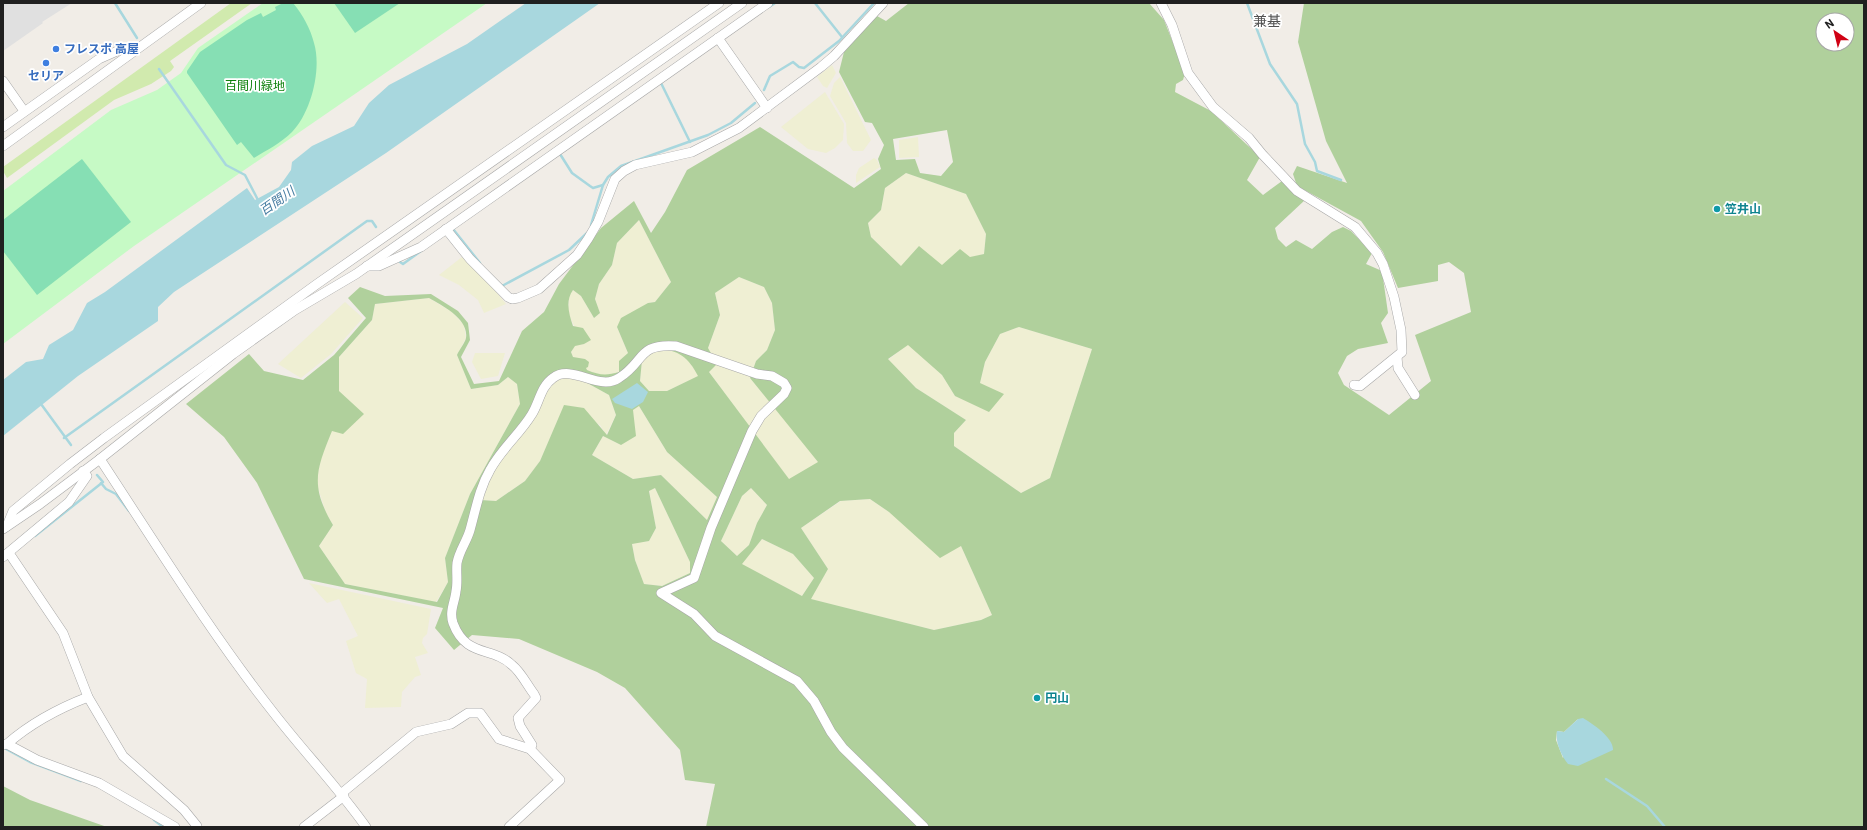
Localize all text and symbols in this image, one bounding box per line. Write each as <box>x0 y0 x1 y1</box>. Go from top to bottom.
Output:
north arrow <box>1815 12 1855 52</box>
district label: 兼基 <box>1253 13 1281 29</box>
text: N <box>1823 17 1837 32</box>
place label: フレスポ 高屋 <box>64 42 139 56</box>
marker: フレスポ 高屋 <box>51 44 61 54</box>
marker: セリア <box>41 58 51 68</box>
place label: セリア <box>28 69 64 83</box>
park label: 百間川緑地 <box>225 79 285 93</box>
water label: 百間川 <box>257 183 299 218</box>
place label: 笠井山 <box>1724 202 1761 216</box>
marker: 笠井山 <box>1712 204 1722 214</box>
place label: 円山 <box>1045 691 1069 705</box>
marker: 円山 <box>1032 693 1042 703</box>

